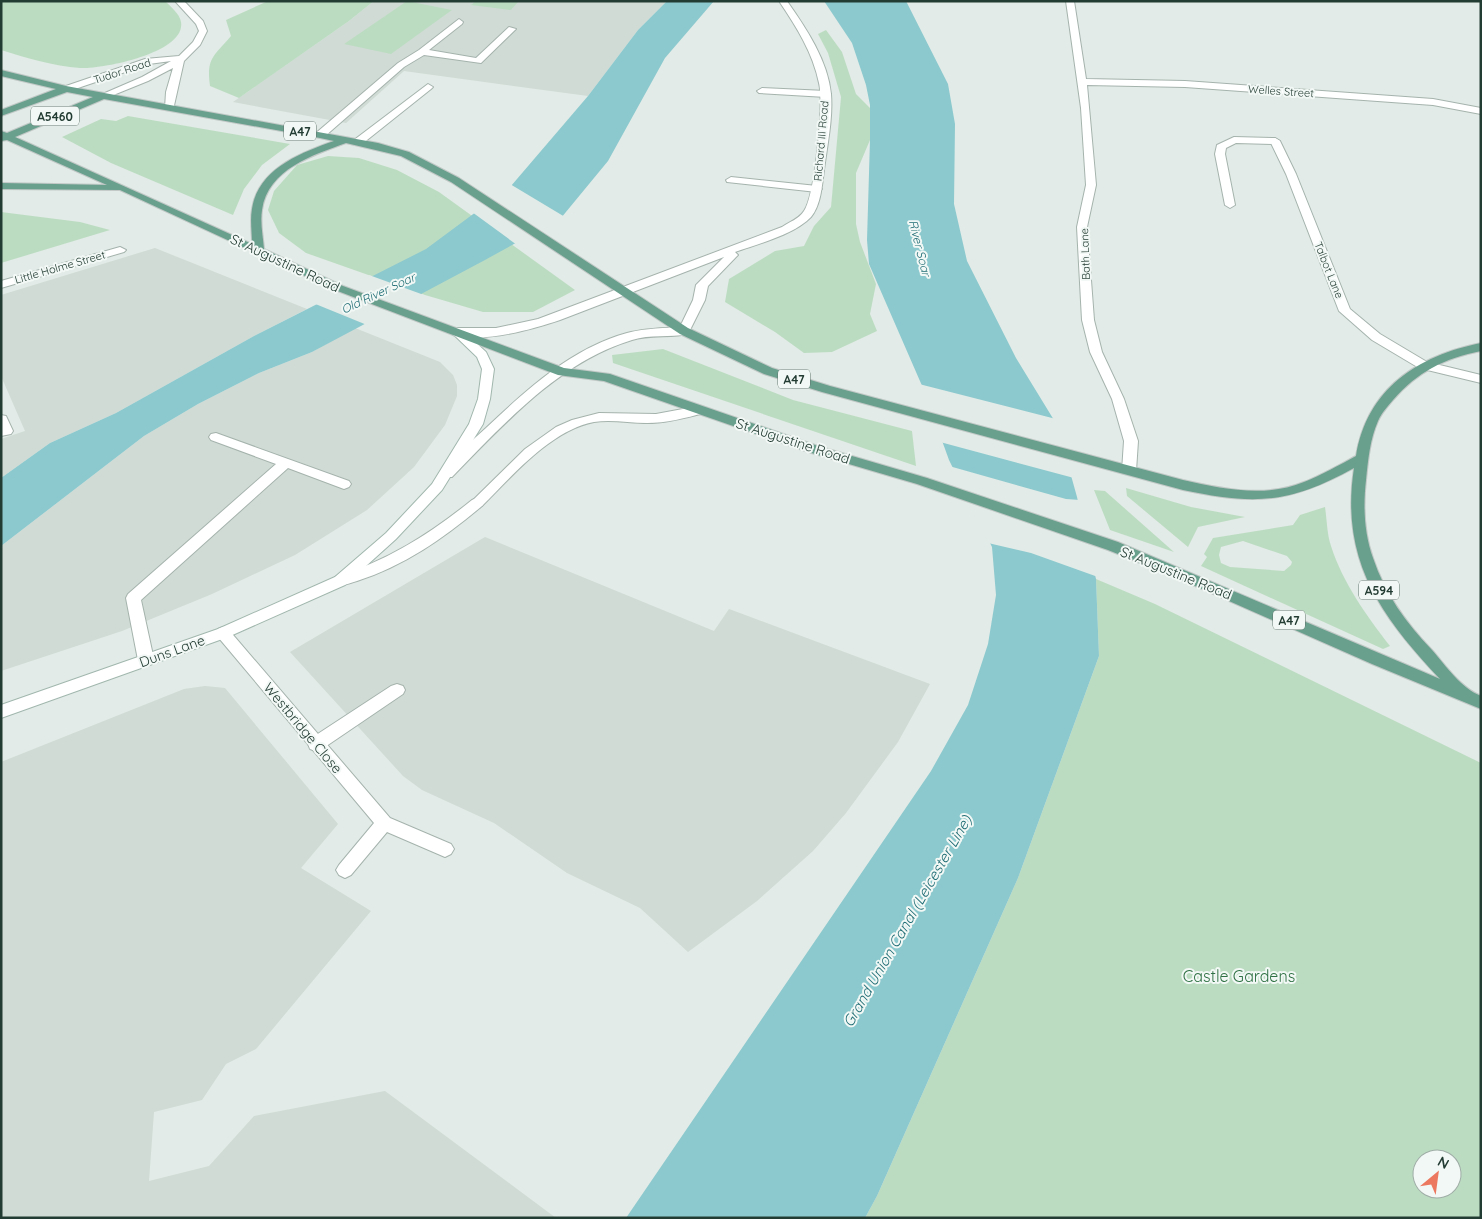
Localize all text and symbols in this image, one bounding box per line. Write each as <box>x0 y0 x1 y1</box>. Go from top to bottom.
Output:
street label: Tudor Road <box>92 55 152 87</box>
street label: Welles Street <box>1248 82 1315 100</box>
street label: Richard III Road <box>811 100 831 182</box>
road number: A5460 <box>31 106 79 125</box>
road number: A47 <box>284 122 316 140</box>
water label: River Soar <box>906 218 935 279</box>
street label: Bath Lane <box>1077 228 1093 280</box>
street label: St Augustine Road <box>227 230 343 296</box>
street label: Talbot Lane <box>1311 240 1347 300</box>
street label: Little Holme Street <box>13 247 107 287</box>
water label: Old River Soar <box>339 269 419 317</box>
road number: A47 <box>778 369 810 388</box>
street label: St Augustine Road <box>734 414 852 468</box>
street label: St Augustine Road <box>1118 542 1234 604</box>
road number: A594 <box>1359 580 1399 600</box>
road number: A47 <box>1273 610 1305 630</box>
street label: Duns Lane <box>137 631 207 671</box>
street label: Westbridge Close <box>260 679 346 777</box>
water label: Grand Union Canal (Leicester Line) <box>838 811 976 1030</box>
park label: Castle Gardens <box>1183 966 1295 986</box>
north arrow <box>1412 1149 1462 1199</box>
text: N <box>1434 1152 1452 1173</box>

